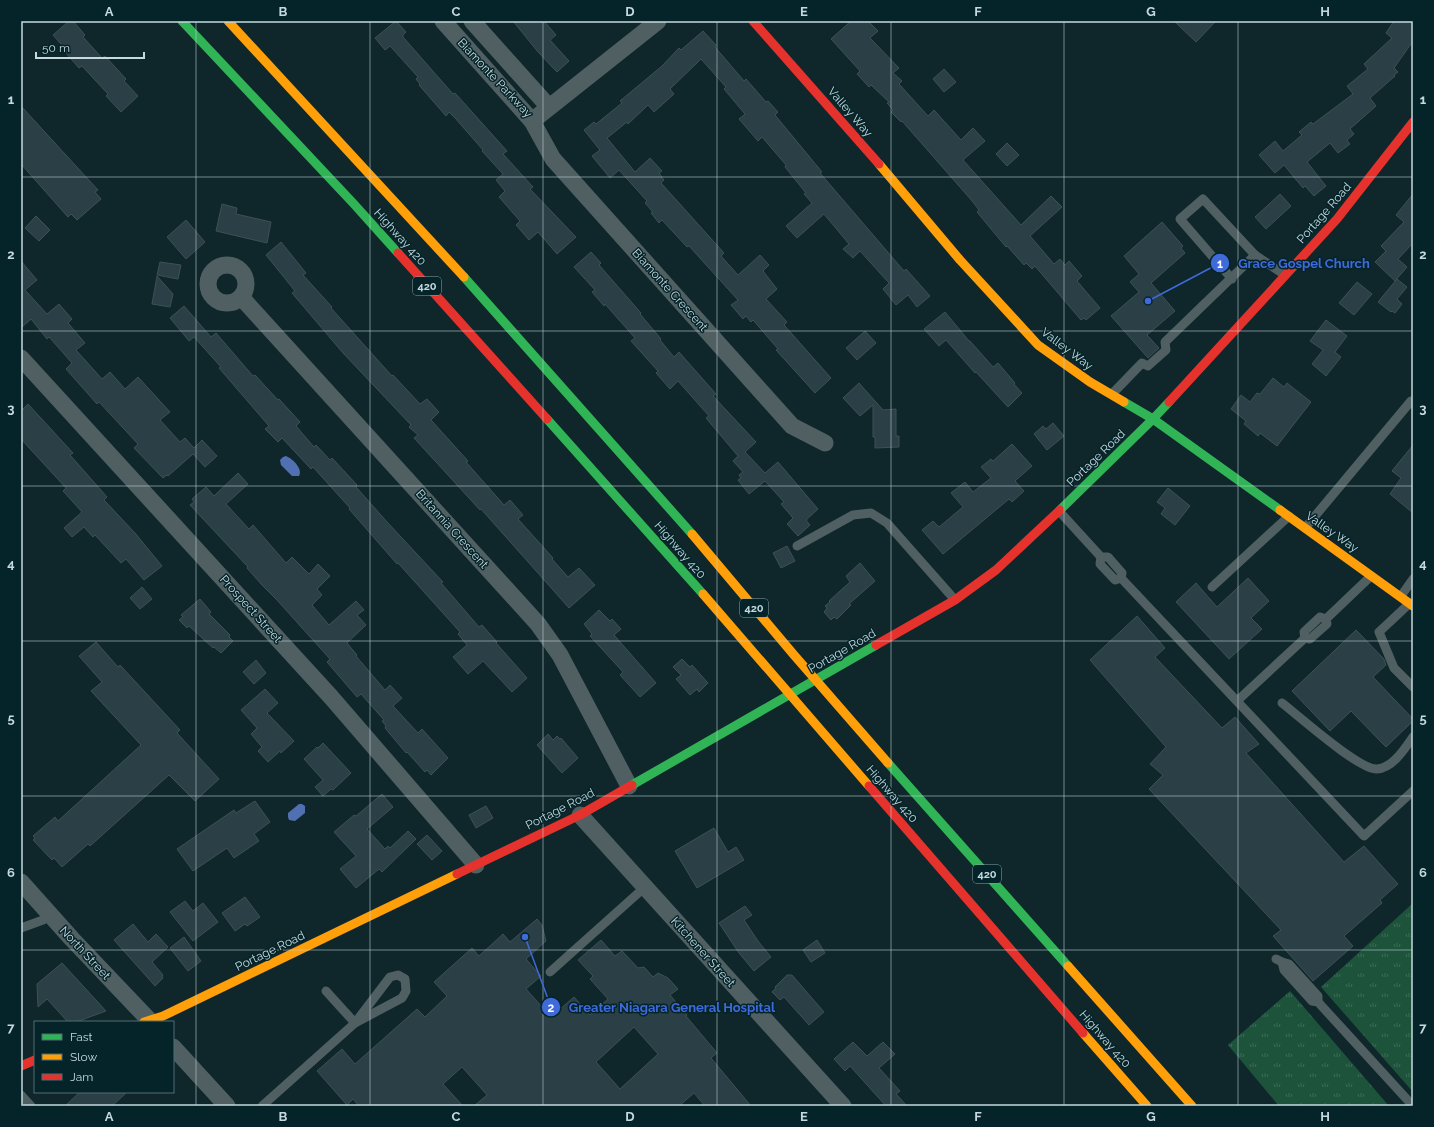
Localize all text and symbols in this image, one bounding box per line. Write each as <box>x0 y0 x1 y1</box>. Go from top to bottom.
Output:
text: A <box>105 4 114 19</box>
text: B <box>279 4 288 19</box>
text: C <box>452 4 461 19</box>
text: D <box>625 4 635 19</box>
text: E <box>800 4 808 19</box>
text: F <box>974 4 982 19</box>
text: G <box>1146 4 1156 19</box>
text: H <box>1320 4 1330 19</box>
scale bar <box>36 34 144 60</box>
street label: Biamonte Parkway <box>455 35 536 121</box>
text: 50 m <box>42 41 70 55</box>
street label: Valley Way <box>825 84 876 140</box>
text: 1 <box>8 92 15 107</box>
text: 1 <box>1420 92 1427 107</box>
street label: Portage Road <box>1294 180 1354 246</box>
street label: Highway 420 <box>371 206 429 268</box>
street label: Biamonte Crescent <box>629 246 711 334</box>
text: 2 <box>7 247 15 262</box>
text: 2 <box>1419 247 1427 262</box>
callout: Grace Gospel Church <box>1210 251 1378 276</box>
text: Grace Gospel Church <box>1238 256 1370 271</box>
text: 1 <box>1217 257 1223 271</box>
road number: 420 <box>413 277 441 295</box>
street label: Valley Way <box>1038 325 1096 373</box>
text: 3 <box>7 401 15 416</box>
text: 3 <box>1419 401 1427 416</box>
street label: Portage Road <box>1064 427 1128 489</box>
street label: Britannia Crescent <box>413 487 491 571</box>
street label: Valley Way <box>1303 509 1361 556</box>
street label: Highway 420 <box>651 519 709 581</box>
text: 4 <box>7 556 15 571</box>
text: 4 <box>1419 556 1427 571</box>
street label: Prospect Street <box>217 572 285 646</box>
road number: 420 <box>740 599 768 617</box>
street label: Portage Road <box>806 626 878 676</box>
text: 5 <box>7 711 15 726</box>
text: 5 <box>1419 711 1427 726</box>
street label: Highway 420 <box>863 763 921 825</box>
street label: Portage Road <box>523 786 597 832</box>
text: 6 <box>7 865 15 880</box>
road number: 420 <box>973 865 1001 883</box>
text: 6 <box>1419 865 1427 880</box>
street label: Kitchener Street <box>668 914 738 990</box>
street label: North Street <box>57 923 113 983</box>
street label: Portage Road <box>233 928 307 974</box>
callout: Greater Niagara General Hospital <box>541 995 784 1020</box>
text: Greater Niagara General Hospital <box>569 1000 776 1015</box>
text: 2 <box>548 1001 555 1015</box>
street label: Highway 420 <box>1076 1008 1134 1070</box>
text: 7 <box>7 1020 15 1035</box>
text: 7 <box>1419 1020 1427 1035</box>
legend <box>34 1021 174 1093</box>
text: Fast <box>70 1030 93 1044</box>
text: Slow <box>70 1050 97 1064</box>
text: Jam <box>70 1070 93 1084</box>
text: A <box>105 1109 114 1124</box>
text: B <box>279 1109 288 1124</box>
text: C <box>452 1109 461 1124</box>
text: D <box>625 1109 635 1124</box>
text: E <box>800 1109 808 1124</box>
text: F <box>974 1109 982 1124</box>
text: G <box>1146 1109 1156 1124</box>
text: H <box>1320 1109 1330 1124</box>

